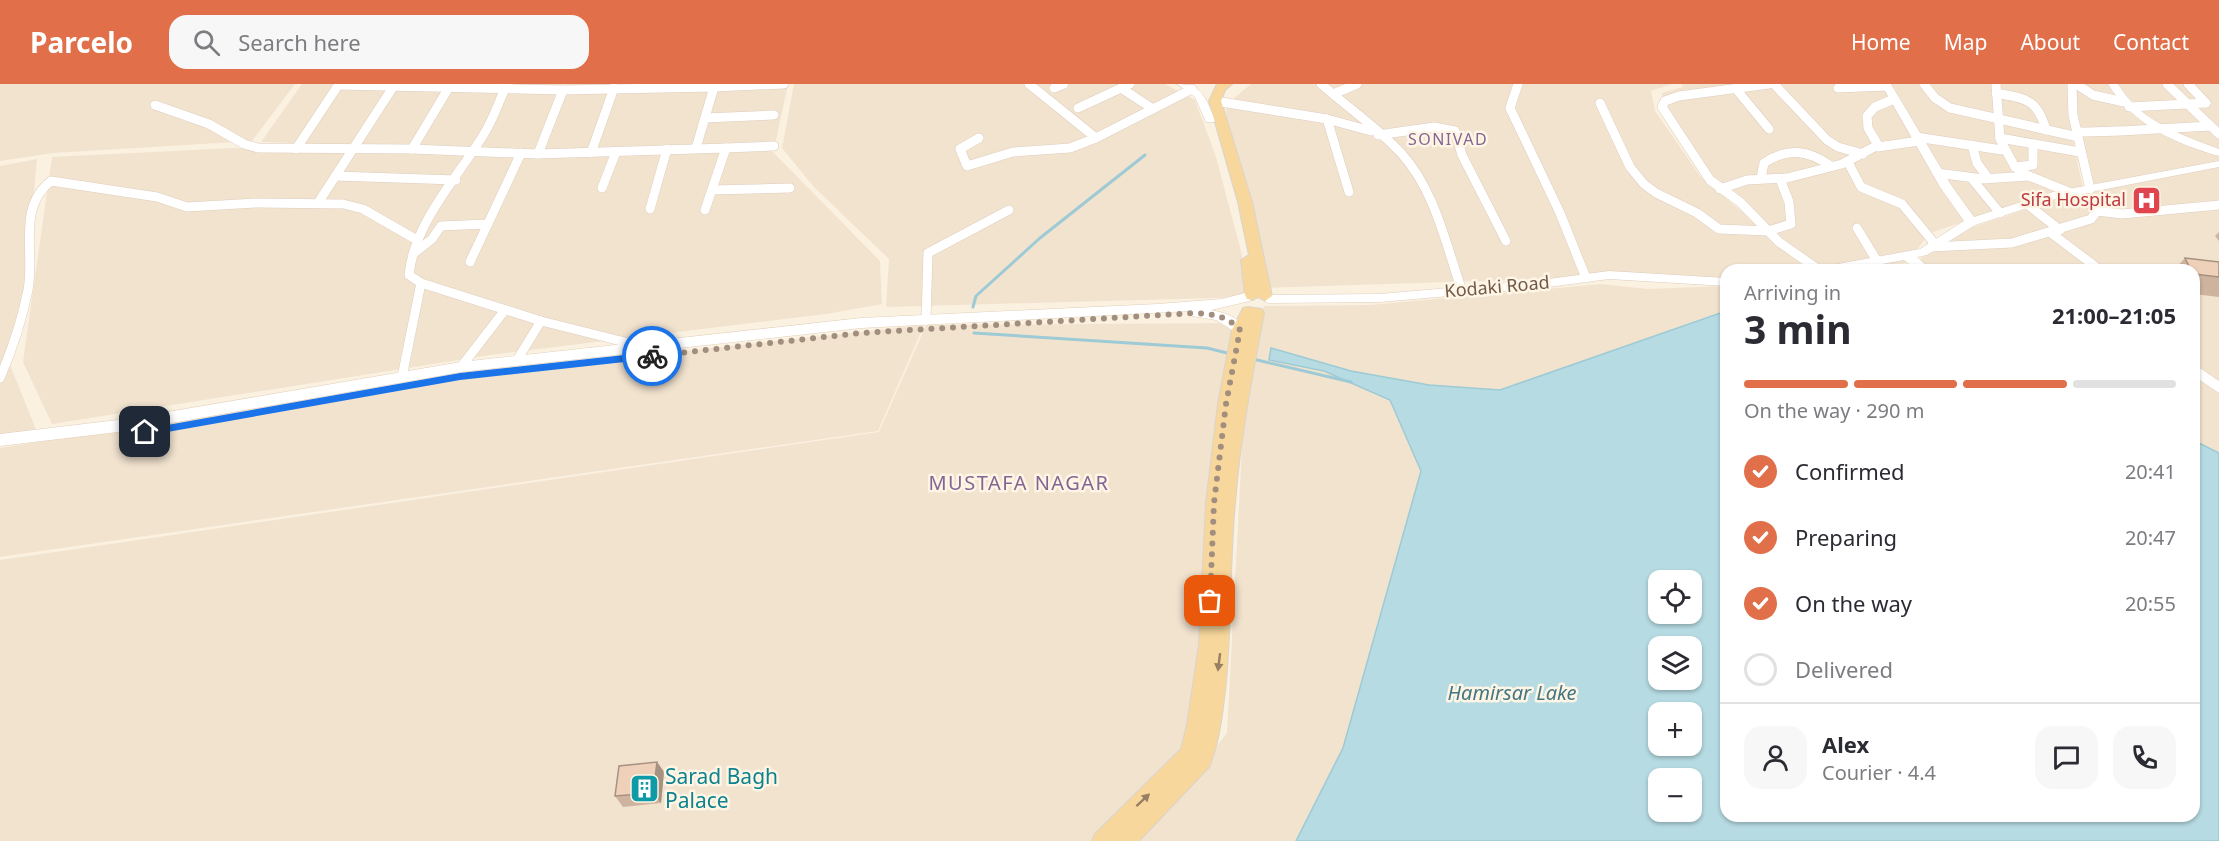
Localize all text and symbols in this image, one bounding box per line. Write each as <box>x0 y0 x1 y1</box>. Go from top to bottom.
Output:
search box <box>169 15 589 69</box>
text: Parcelo <box>30 23 133 61</box>
icon: search <box>190 26 223 59</box>
text: Search here <box>238 27 361 57</box>
text: Home <box>1851 28 1911 56</box>
text: Map <box>1944 28 1987 56</box>
text: About <box>2020 28 2080 56</box>
text: Contact <box>2113 28 2189 56</box>
district label: SONIVAD <box>1408 128 1488 150</box>
hospital icon: Sifa Hospital <box>2131 184 2163 216</box>
place label: Sifa Hospital <box>2021 187 2126 211</box>
street label: Kodaki Road <box>1443 269 1550 303</box>
text: Arriving in <box>1744 279 1841 306</box>
text: 21:00–21:05 <box>2052 300 2176 330</box>
text: 3 min <box>1744 302 1851 355</box>
courier <box>622 326 682 386</box>
icon: bike <box>636 340 669 373</box>
text: On the way · 290 m <box>1744 397 1924 424</box>
pin <box>119 406 170 457</box>
icon: home <box>128 415 161 448</box>
icon: check <box>1744 455 1777 488</box>
text: Confirmed <box>1795 456 1905 486</box>
text: 20:41 <box>2125 458 2176 485</box>
district label: MUSTAFA NAGAR <box>928 469 1110 496</box>
icon: check <box>1744 521 1777 554</box>
text: Preparing <box>1795 522 1897 552</box>
text: 20:47 <box>2125 524 2176 551</box>
map controls <box>1648 570 1702 822</box>
button: locate <box>1648 570 1702 624</box>
pin <box>1184 575 1235 626</box>
icon: bag <box>1193 584 1226 617</box>
icon: check <box>1744 587 1777 620</box>
text: On the way <box>1795 588 1912 618</box>
text: 20:55 <box>2125 590 2176 617</box>
button: layers <box>1648 636 1702 690</box>
one-way arrow <box>1215 653 1224 672</box>
text: Delivered <box>1795 654 1893 684</box>
water label: Hamirsar Lake <box>1447 679 1577 706</box>
button: + <box>1648 702 1702 756</box>
button: person <box>1744 726 1807 789</box>
button: chat <box>2035 726 2098 789</box>
button: phone <box>2113 726 2176 789</box>
text: Alex <box>1822 729 1869 759</box>
text: Courier · 4.4 <box>1822 759 1936 786</box>
place label: Sarad Bagh Palace <box>665 762 778 814</box>
button: − <box>1648 768 1702 822</box>
building icon: Sarad Bagh Palace <box>628 773 660 805</box>
one-way arrow <box>1135 794 1150 807</box>

